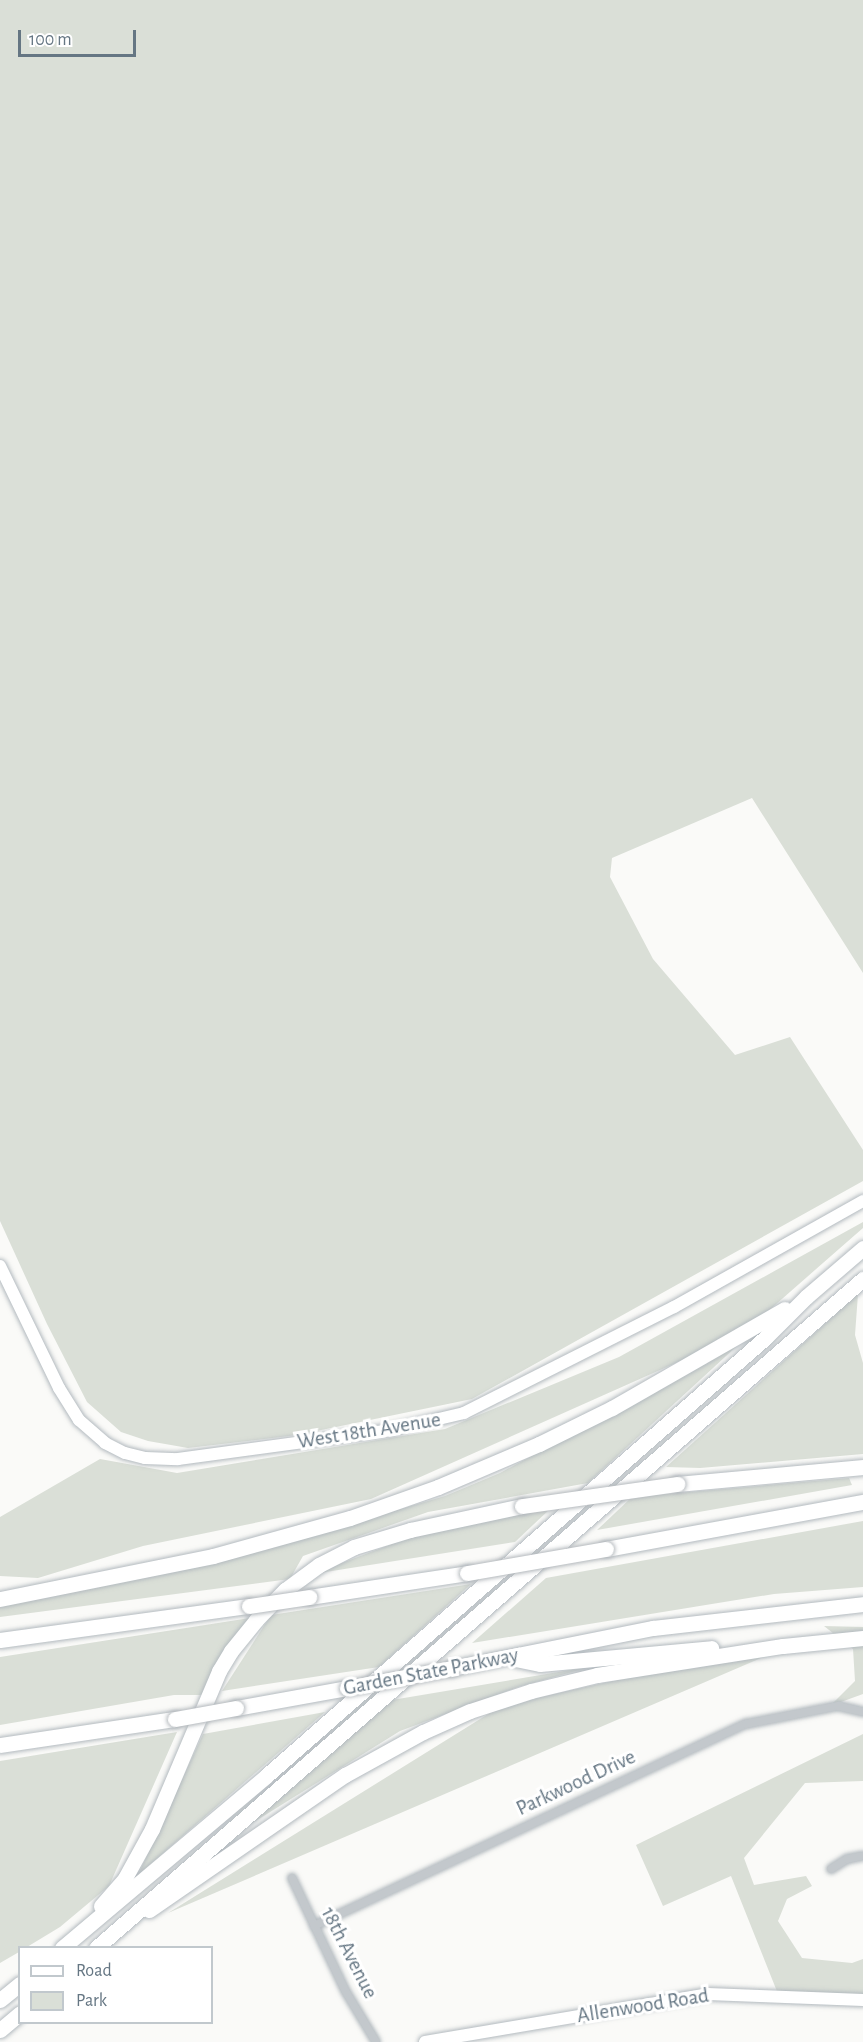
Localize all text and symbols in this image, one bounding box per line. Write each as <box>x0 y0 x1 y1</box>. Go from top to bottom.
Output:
scale bar <box>21 18 140 56</box>
text: 100 m <box>29 31 72 49</box>
street label: West 18th Avenue <box>295 1407 443 1455</box>
street label: Garden State Parkway <box>341 1643 521 1701</box>
street label: Parkwood Drive <box>512 1744 640 1822</box>
street label: 18th Avenue <box>315 1903 383 2003</box>
legend <box>18 1946 213 2024</box>
text: Road <box>76 1962 112 1980</box>
street label: Allenwood Road <box>575 1983 711 2029</box>
text: Park <box>76 1992 107 2010</box>

